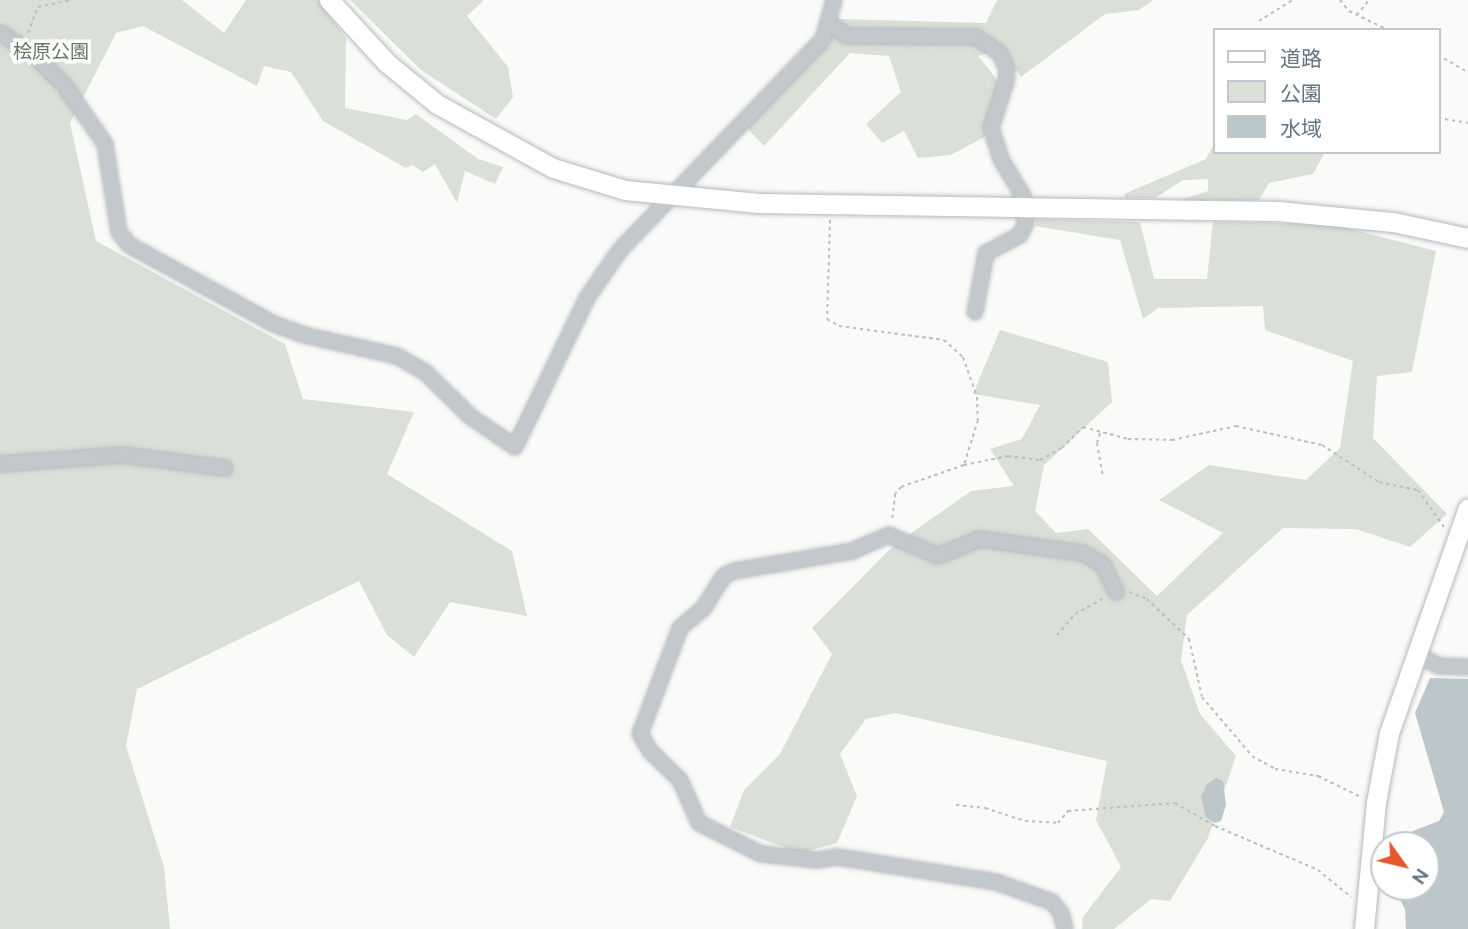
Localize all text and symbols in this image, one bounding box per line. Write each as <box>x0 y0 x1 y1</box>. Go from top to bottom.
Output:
legend <box>1212 28 1440 154</box>
park label: 桧原公園 <box>13 41 89 63</box>
text: 道路 <box>1280 46 1322 70</box>
text: 公園 <box>1280 81 1322 105</box>
text: 水域 <box>1280 116 1322 140</box>
north arrow <box>1370 831 1440 901</box>
text: N <box>1408 865 1434 889</box>

